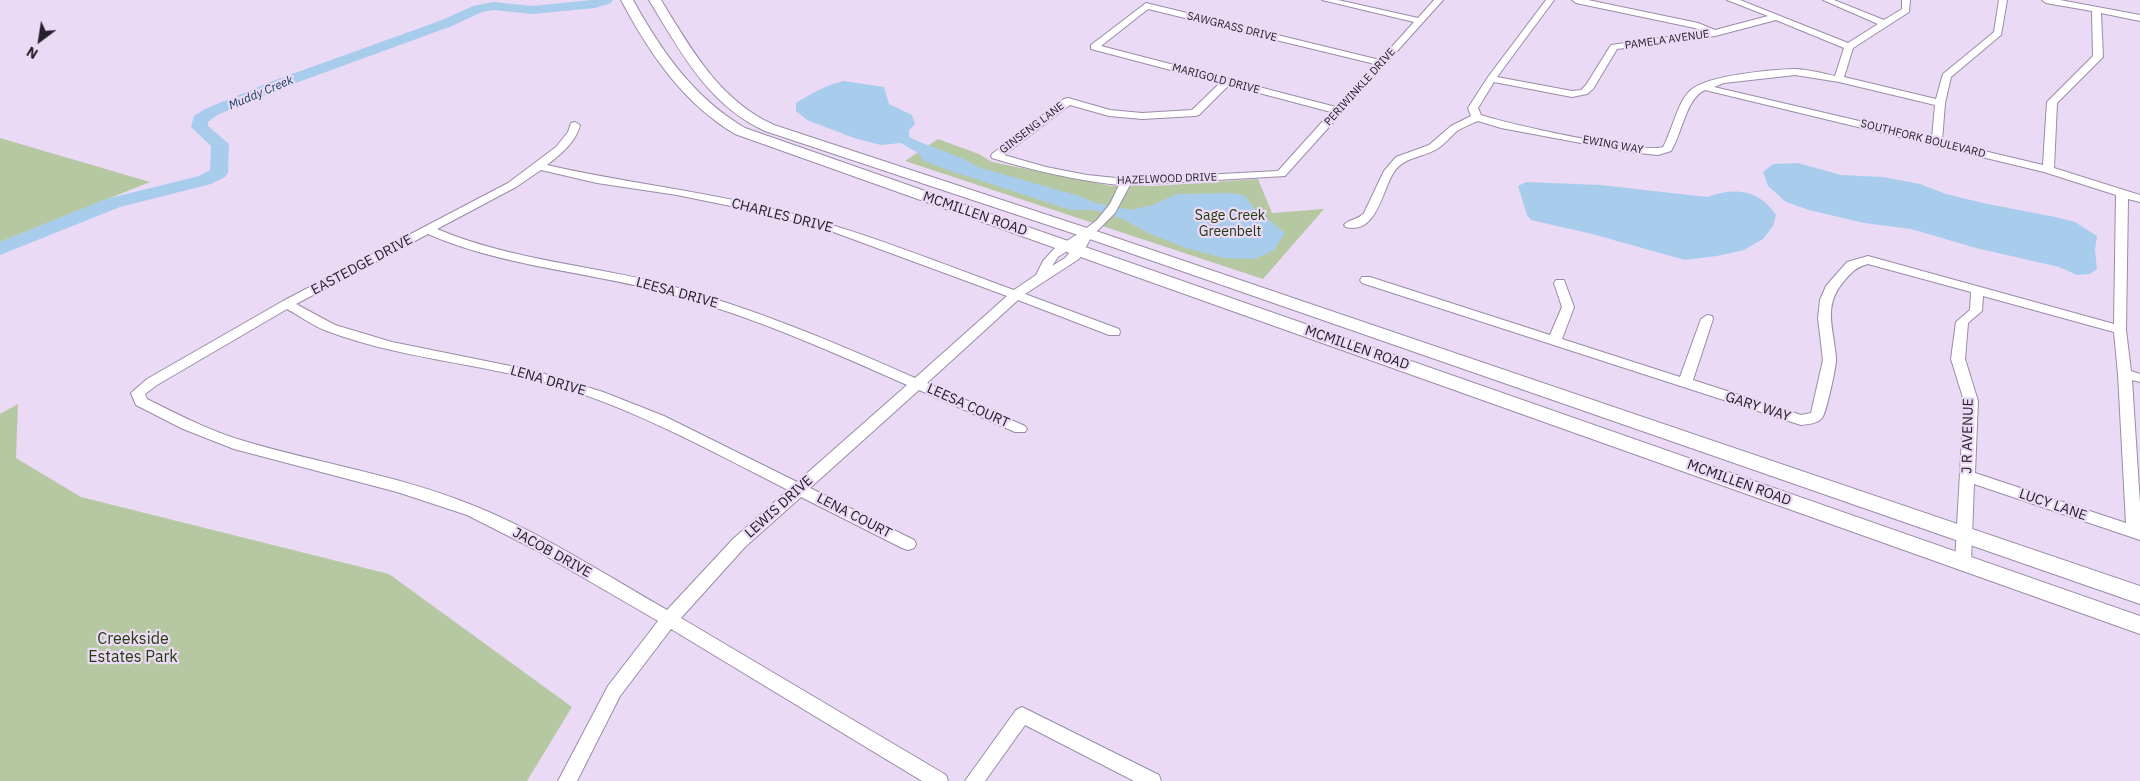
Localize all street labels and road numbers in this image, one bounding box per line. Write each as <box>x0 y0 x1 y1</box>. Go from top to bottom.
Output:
street label: SAWGRASS DRIVE <box>1186 9 1278 45</box>
street label: PAMELA AVENUE <box>1624 28 1710 52</box>
street label: PERIWINKLE DRIVE <box>1322 45 1398 129</box>
street label: MARIGOLD DRIVE <box>1171 61 1261 97</box>
street label: GINSENG LANE <box>997 99 1067 157</box>
street label: SOUTHFORK BOULEVARD <box>1859 117 1987 161</box>
street label: EWING WAY <box>1582 133 1644 157</box>
street label: HAZELWOOD DRIVE <box>1117 171 1217 187</box>
street label: MCMILLEN ROAD <box>921 188 1029 240</box>
street label: CHARLES DRIVE <box>730 195 834 237</box>
street label: EASTEDGE DRIVE <box>308 231 416 299</box>
street label: LEESA DRIVE <box>634 274 720 312</box>
street label: MCMILLEN ROAD <box>1303 322 1411 374</box>
street label: LENA DRIVE <box>508 362 588 400</box>
street label: LEESA COURT <box>924 380 1012 432</box>
street label: GARY WAY <box>1723 389 1793 425</box>
street label: J R AVENUE <box>1959 398 1977 474</box>
street label: MCMILLEN ROAD <box>1685 456 1793 510</box>
street label: LEWIS DRIVE <box>742 472 816 542</box>
street label: LUCY LANE <box>2017 486 2089 524</box>
street label: LENA COURT <box>814 490 894 542</box>
street label: JACOB DRIVE <box>510 524 594 582</box>

